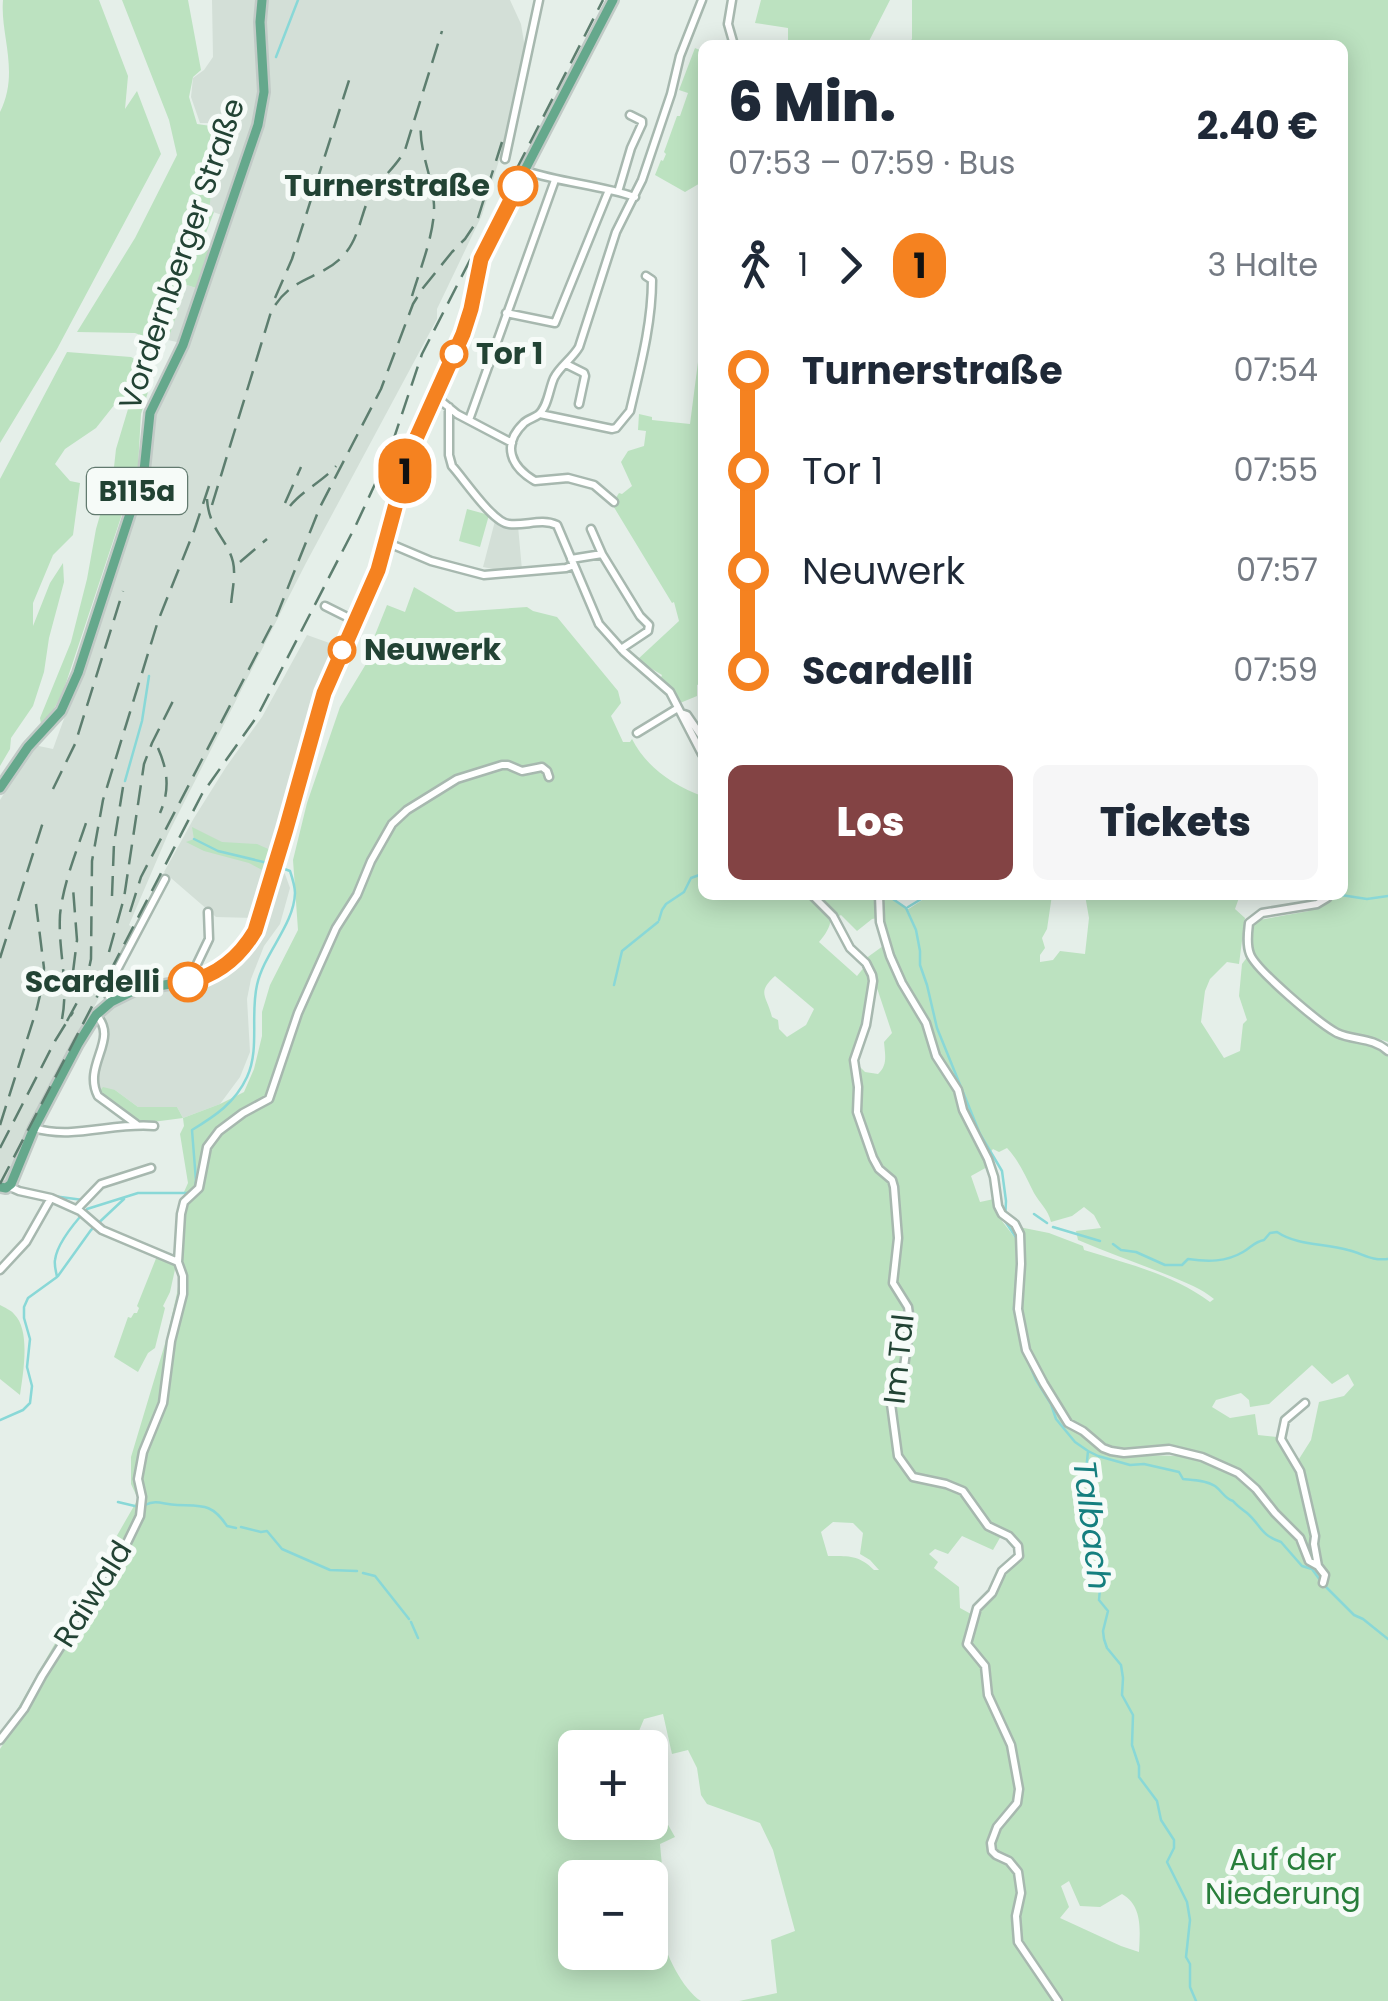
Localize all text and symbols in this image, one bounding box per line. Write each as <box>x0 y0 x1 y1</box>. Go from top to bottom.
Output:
text: 6 Min. <box>728 63 896 140</box>
street label: Vordernberger Straße <box>108 92 255 415</box>
text: 2.40 € <box>1197 99 1318 152</box>
text: 07:53 – 07:59 · Bus <box>728 140 1015 185</box>
place label: Turnerstraße <box>284 164 490 207</box>
marker: Turnerstraße <box>499 167 537 205</box>
icon: walk <box>728 238 783 293</box>
icon: forward <box>823 238 878 293</box>
text: 1 <box>913 241 926 290</box>
text: 1 <box>798 242 808 287</box>
text: 3 Halte <box>1207 242 1318 287</box>
place label: Tor 1 <box>476 332 543 375</box>
marker: Tor 1 <box>441 341 467 367</box>
text: Turnerstraße <box>802 344 1063 397</box>
text: 07:54 <box>1233 347 1318 392</box>
line badge: 1 <box>372 438 438 504</box>
text: Tor 1 <box>802 444 883 497</box>
text: 1 <box>398 447 412 496</box>
text: 07:55 <box>1233 447 1318 492</box>
road number: B115a <box>87 468 187 514</box>
text: Neuwerk <box>802 544 965 597</box>
text: 07:57 <box>1236 547 1318 592</box>
place label: Neuwerk <box>364 628 502 671</box>
marker: Neuwerk <box>329 637 355 663</box>
text: Scardelli <box>802 644 973 697</box>
text: 07:59 <box>1233 647 1318 692</box>
button: Los <box>728 765 1013 880</box>
button: Tickets <box>1033 765 1318 880</box>
place label: Scardelli <box>25 960 160 1003</box>
marker: Scardelli <box>169 963 207 1001</box>
street label: Im Tal <box>872 1312 925 1406</box>
water label: Talbach <box>1062 1458 1123 1592</box>
street label: Raiwald <box>43 1532 142 1655</box>
map controls <box>558 1730 668 1970</box>
button: + <box>558 1730 668 1840</box>
park label: Auf der Niederung <box>1205 1838 1361 1915</box>
button: − <box>558 1860 668 1970</box>

